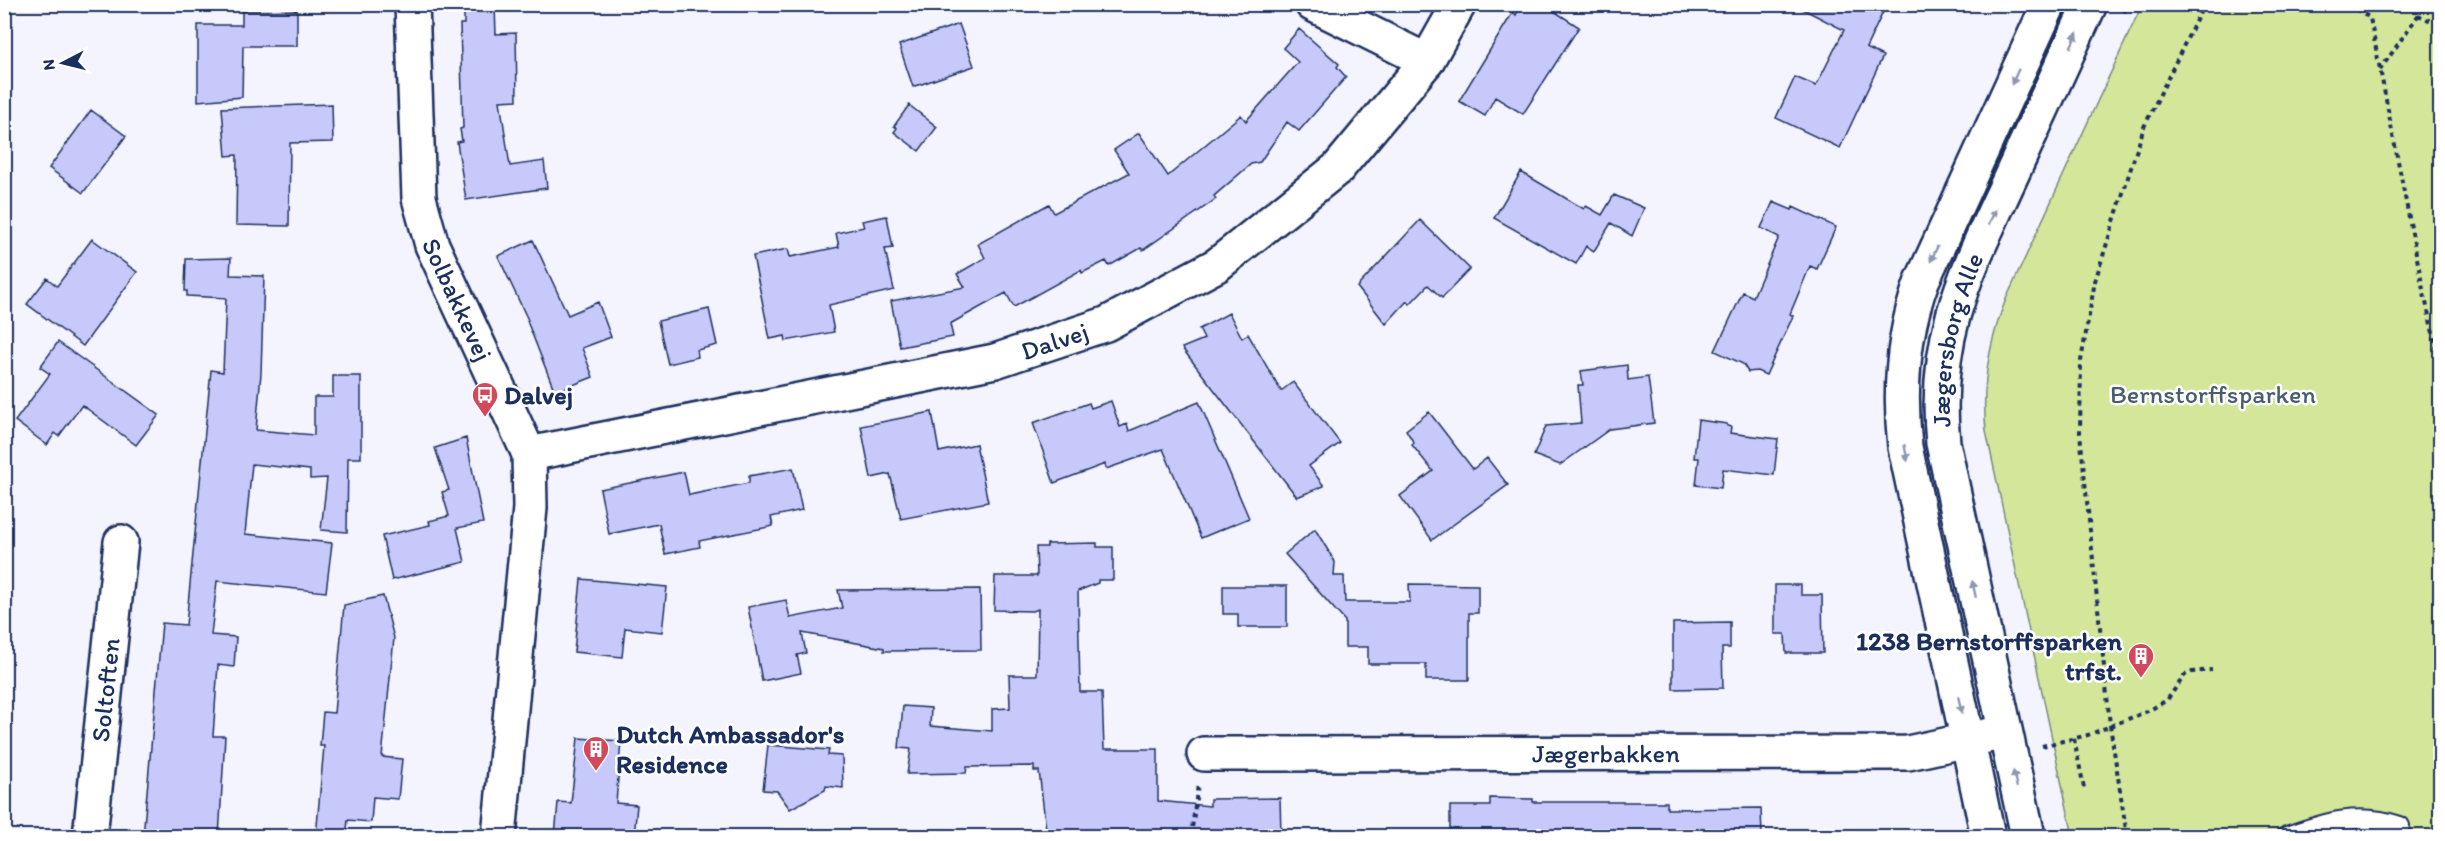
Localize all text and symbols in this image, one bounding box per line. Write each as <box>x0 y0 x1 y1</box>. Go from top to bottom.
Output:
one-way arrow <box>2069 32 2078 49</box>
north arrow <box>33 33 93 93</box>
text: N <box>39 58 59 71</box>
one-way arrow <box>2011 68 2020 85</box>
one-way arrow <box>1988 209 1997 226</box>
street label: Solbakkevej <box>415 233 500 366</box>
one-way arrow <box>1929 246 1938 263</box>
street label: Jægersborg Alle <box>1925 248 1990 428</box>
street label: Dalvej <box>1017 315 1092 367</box>
park label: Bernstorffsparken <box>2110 378 2316 410</box>
place label: Dalvej <box>504 379 573 411</box>
bus stop icon: Dalvej <box>470 380 500 418</box>
one-way arrow <box>1902 444 1911 463</box>
one-way arrow <box>1969 579 1979 598</box>
place label: 1238 Bernstorffsparken trfst. <box>1856 625 2122 687</box>
street label: Soltoften <box>84 636 127 744</box>
building icon: 1238 Bernstorffsparken trfst. <box>2126 641 2156 679</box>
one-way arrow <box>1956 696 1965 715</box>
place label: Dutch Ambassador's Residence <box>616 718 844 780</box>
building icon: Dutch Ambassador's Residence <box>581 734 611 772</box>
street label: Jægerbakken <box>1532 737 1680 770</box>
one-way arrow <box>2010 770 2020 789</box>

